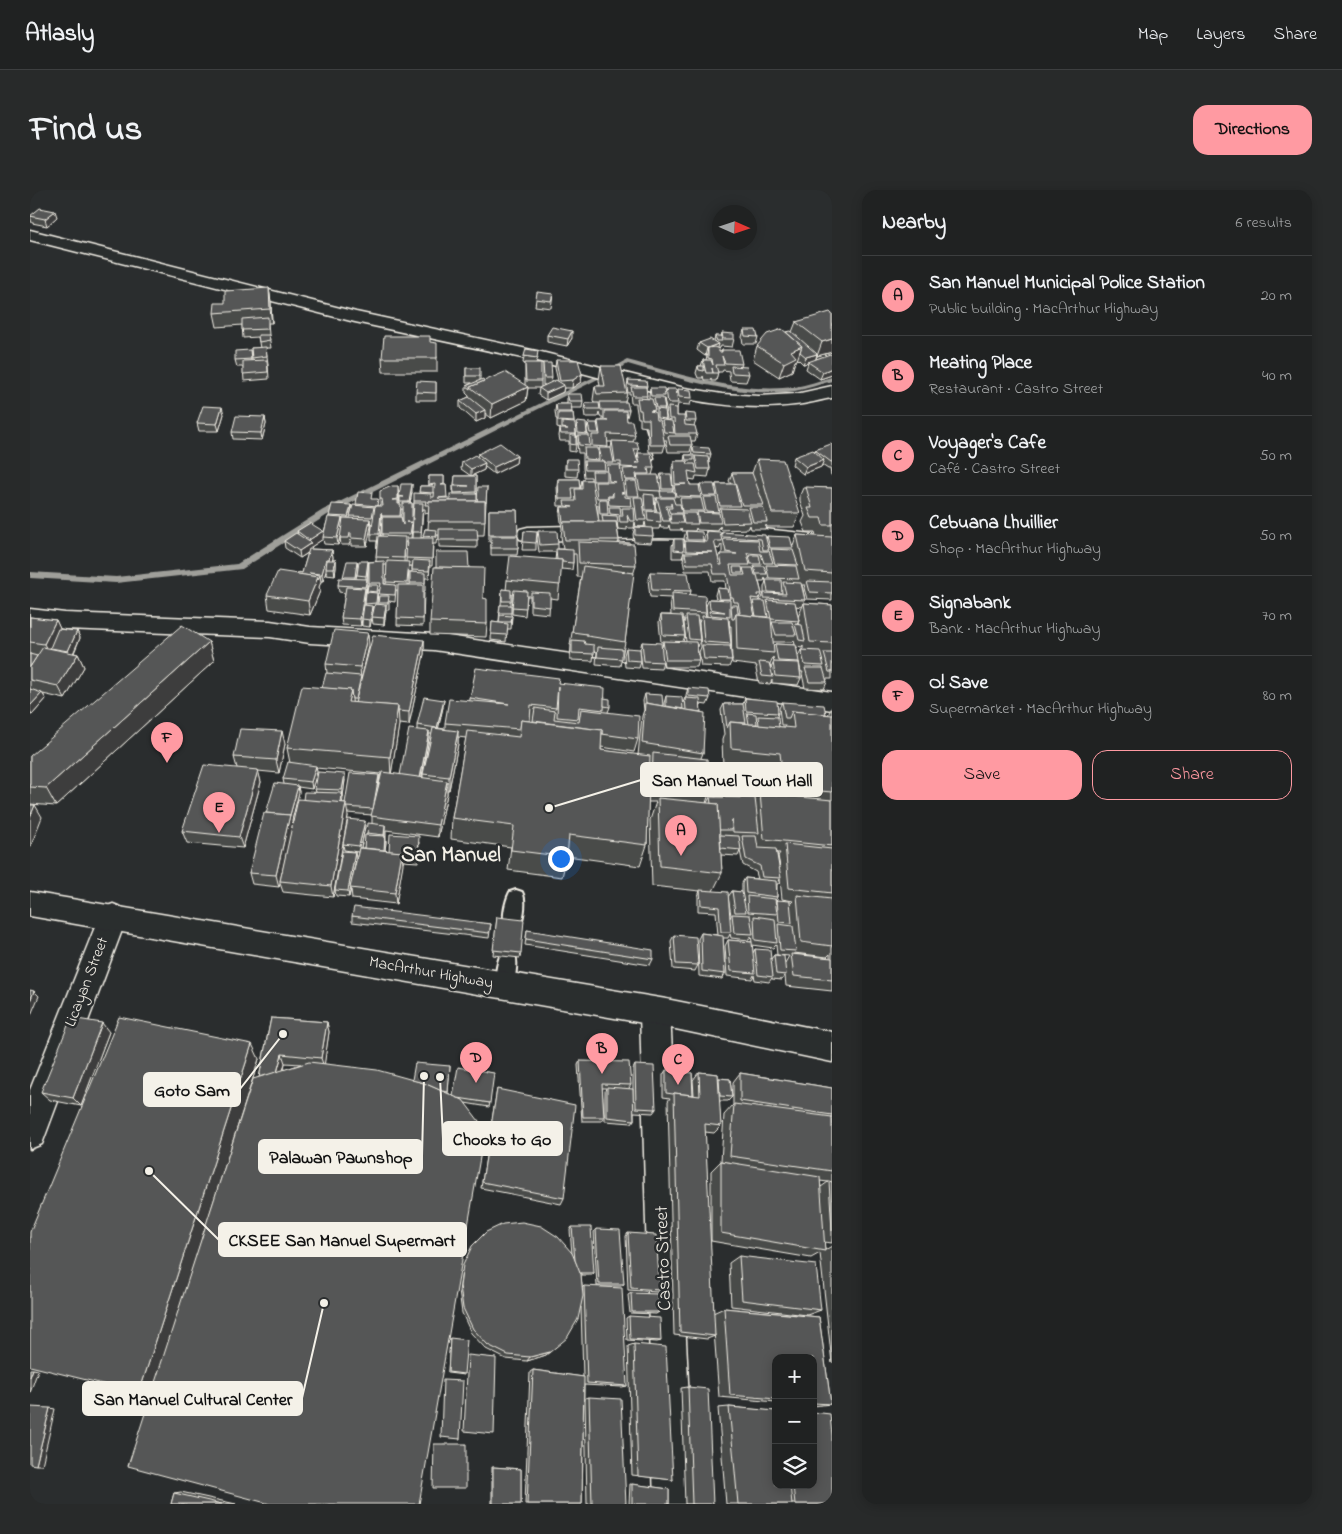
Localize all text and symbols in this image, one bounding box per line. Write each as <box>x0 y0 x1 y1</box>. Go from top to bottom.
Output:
text: Atlasly <box>25 17 94 52</box>
text: Map <box>1138 22 1168 48</box>
text: Layers <box>1196 22 1246 48</box>
text: Share <box>1274 22 1317 48</box>
text: Find us <box>30 105 142 156</box>
button: Directions <box>1193 105 1312 155</box>
north arrow <box>712 205 757 250</box>
text: Nearby <box>882 208 946 238</box>
text: 6 results <box>1235 211 1292 235</box>
text: San Manuel Municipal Police Station <box>929 270 1205 297</box>
text: A <box>893 284 903 308</box>
text: 20 m <box>1261 284 1292 308</box>
text: Public building · MacArthur Highway <box>929 297 1158 321</box>
text: Meating Place <box>929 350 1032 377</box>
text: B <box>893 364 903 388</box>
text: 40 m <box>1262 364 1292 388</box>
text: Restaurant · Castro Street <box>929 377 1103 401</box>
text: Voyager's Cafe <box>929 430 1046 457</box>
text: C <box>894 444 902 468</box>
text: 50 m <box>1260 444 1292 468</box>
text: Café · Castro Street <box>929 457 1060 481</box>
text: Cebuana Lhuillier <box>929 510 1058 537</box>
text: D <box>892 524 904 548</box>
text: 50 m <box>1260 524 1292 548</box>
text: Shop · MacArthur Highway <box>929 537 1101 561</box>
text: Signabank <box>929 590 1011 617</box>
text: E <box>893 604 903 628</box>
text: 70 m <box>1262 604 1292 628</box>
text: Bank · MacArthur Highway <box>929 617 1100 641</box>
text: O! Save <box>929 670 988 697</box>
text: F <box>893 684 903 708</box>
text: 80 m <box>1263 684 1292 708</box>
text: Supermarket · MacArthur Highway <box>929 697 1152 721</box>
pin: F <box>151 722 183 763</box>
button: Save <box>882 750 1082 800</box>
button: Share <box>1092 750 1292 800</box>
callout: San Manuel Town Hall <box>641 763 822 796</box>
text: San Manuel Town Hall <box>652 769 812 795</box>
pin: E <box>203 792 235 833</box>
pin: A <box>665 815 697 856</box>
district label: San Manuel <box>401 841 501 871</box>
your location <box>548 846 574 872</box>
street label: Licayan Street <box>59 933 115 1030</box>
street label: MacArthur Highway <box>367 950 495 996</box>
pin: B <box>586 1033 618 1074</box>
pin: D <box>460 1042 492 1083</box>
pin: C <box>662 1044 694 1085</box>
callout: Goto Sam <box>144 1073 240 1106</box>
text: Goto Sam <box>154 1079 230 1105</box>
callout: Chooks to Go <box>443 1122 562 1155</box>
text: Chooks to Go <box>453 1128 551 1154</box>
callout: Palawan Pawnshop <box>259 1140 422 1173</box>
text: Palawan Pawnshop <box>269 1146 413 1172</box>
street label: Castro Street <box>649 1204 679 1311</box>
callout: CKSEE San Manuel Supermart <box>219 1223 466 1256</box>
text: CKSEE San Manuel Supermart <box>228 1229 456 1255</box>
map controls <box>772 1354 817 1489</box>
button: + <box>772 1354 817 1399</box>
callout: San Manuel Cultural Center <box>83 1382 302 1415</box>
text: San Manuel Cultural Center <box>94 1388 293 1414</box>
button: − <box>772 1399 817 1444</box>
button: layers <box>772 1444 817 1489</box>

